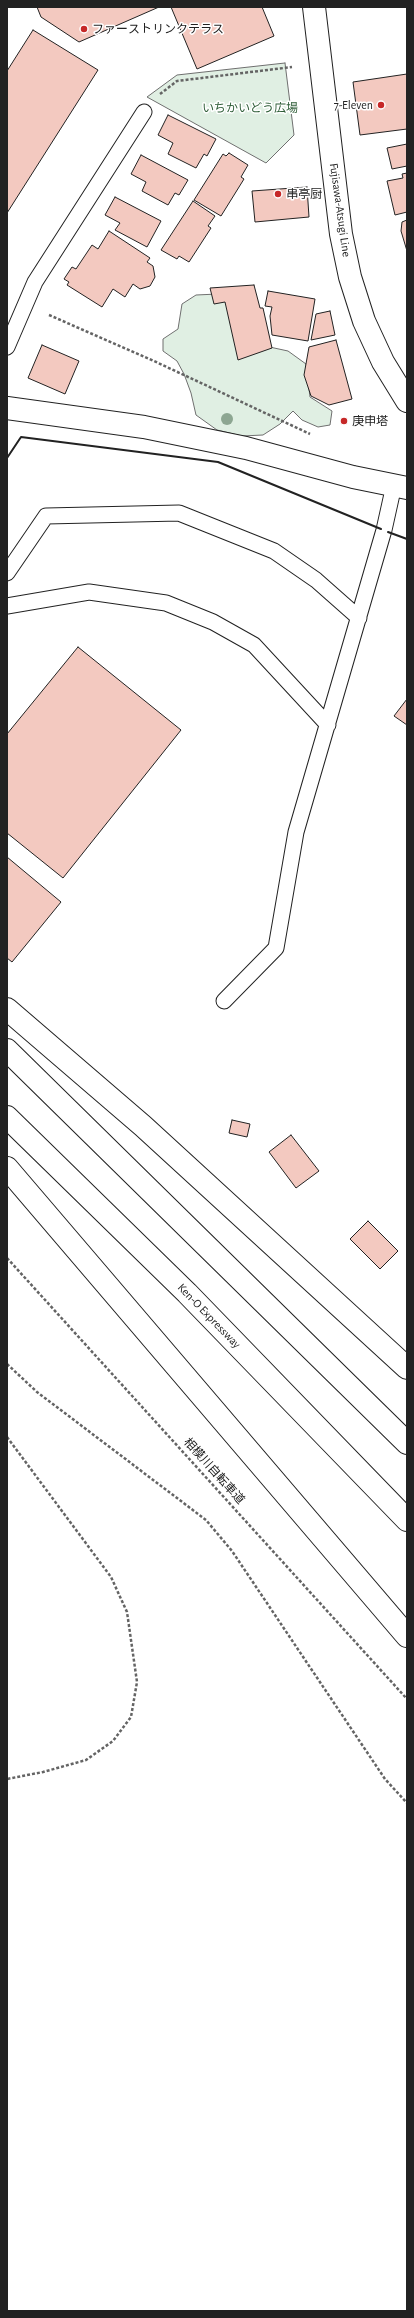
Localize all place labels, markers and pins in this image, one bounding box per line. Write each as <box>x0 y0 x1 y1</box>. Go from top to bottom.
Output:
place label: ファーストリンクテラス <box>92 22 224 36</box>
marker: ファーストリンクテラス <box>79 24 89 34</box>
place label: 7-Eleven <box>334 98 373 112</box>
marker: 7-Eleven <box>376 100 386 110</box>
place label: 串亭厨 <box>286 187 322 201</box>
marker: 串亭厨 <box>273 189 283 199</box>
place label: 庚申塔 <box>352 414 388 428</box>
marker: 庚申塔 <box>339 416 349 426</box>

